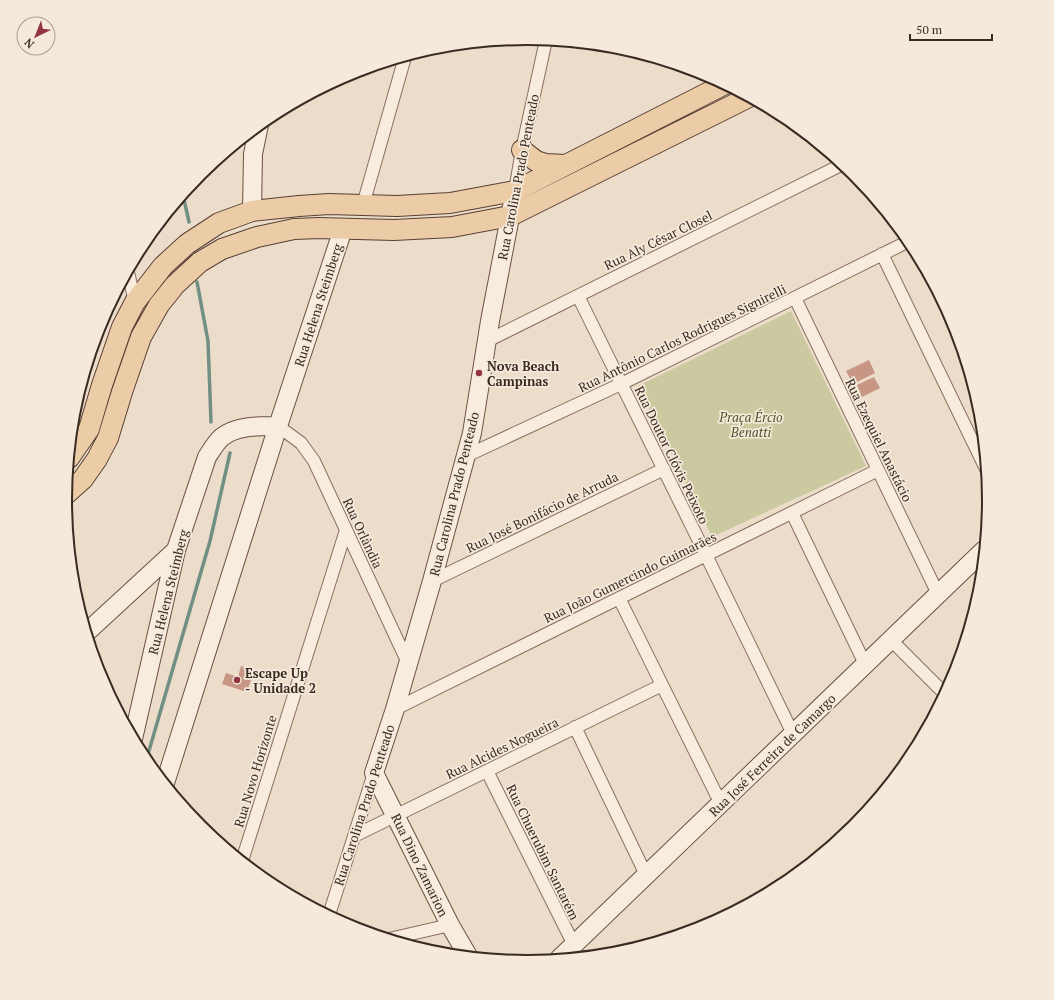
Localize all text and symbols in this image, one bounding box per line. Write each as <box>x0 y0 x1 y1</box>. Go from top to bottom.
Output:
north arrow <box>16 16 56 56</box>
scale bar <box>910 16 992 42</box>
text: 50 m <box>916 22 943 37</box>
text: N <box>21 35 37 51</box>
street label: Rua Carolina Prado Penteado <box>493 92 543 262</box>
street label: Rua Aly César Closel <box>601 206 715 274</box>
street label: Rua Helena Steimberg <box>290 241 346 369</box>
street label: Rua Antônio Carlos Rodrigues Signirelli <box>575 280 789 396</box>
place label: Nova Beach Campinas <box>487 357 560 390</box>
marker: Nova Beach Campinas <box>474 368 484 378</box>
street label: Rua Ezequiel Anastácio <box>841 375 917 505</box>
street label: Rua Doutor Clóvis Peixoto <box>631 383 713 527</box>
park label: Praça Ércio Benatti <box>718 408 783 441</box>
street label: Rua Carolina Prado Penteado <box>425 410 483 578</box>
street label: Rua José Bonifácio de Arruda <box>463 467 622 557</box>
street label: Rua Orlândia <box>339 495 387 572</box>
street label: Rua Helena Steimberg <box>144 527 192 656</box>
street label: Rua João Gumercindo Guimarães <box>541 527 719 627</box>
place label: Escape Up - Unidade 2 <box>245 664 316 697</box>
marker: Escape Up - Unidade 2 <box>232 675 242 685</box>
street label: Rua José Ferreira de Camargo <box>705 690 839 820</box>
street label: Rua Novo Horizonte <box>229 713 281 829</box>
street label: Rua Alcides Nogueira <box>443 713 562 783</box>
street label: Rua Carolina Prado Penteado <box>329 722 399 888</box>
street label: Rua Chuerubim Santarém <box>502 781 584 923</box>
street label: Rua Dino Zamarion <box>387 810 453 920</box>

